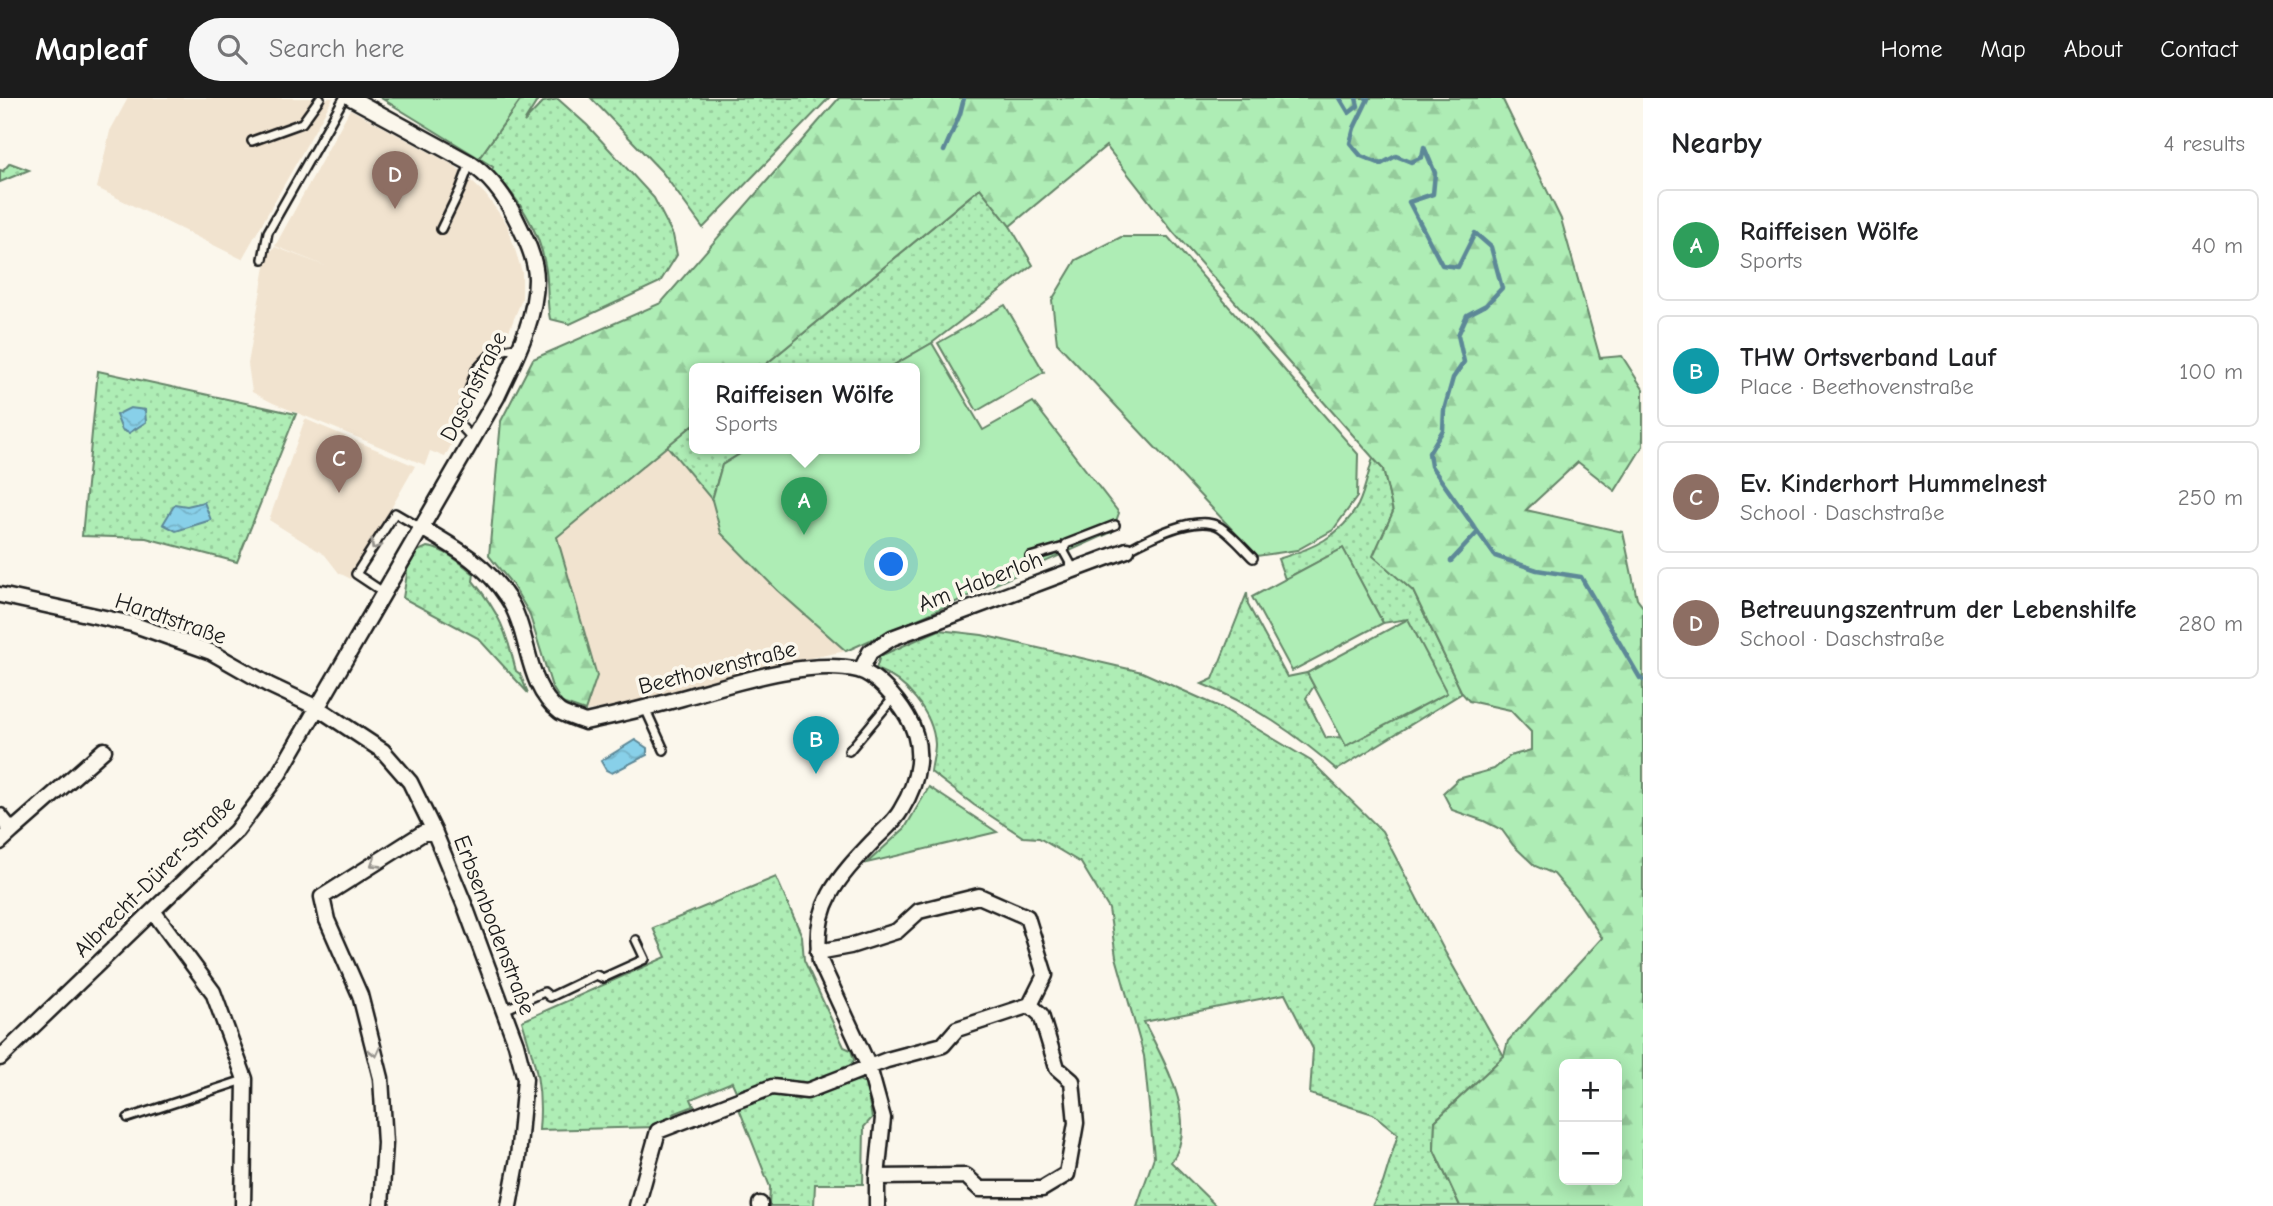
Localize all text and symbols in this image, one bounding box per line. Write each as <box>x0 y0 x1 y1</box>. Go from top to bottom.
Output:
search box <box>189 18 679 81</box>
text: Mapleaf <box>35 30 147 68</box>
icon: search <box>213 30 251 68</box>
text: Search here <box>269 34 404 64</box>
text: Home <box>1881 35 1942 63</box>
text: Map <box>1980 35 2026 63</box>
text: About <box>2064 35 2122 63</box>
text: Contact <box>2160 35 2238 63</box>
text: Nearby <box>1671 126 1762 161</box>
text: 4 results <box>2163 130 2245 157</box>
pin: D <box>372 151 418 209</box>
text: Raiffeisen Wölfe <box>1740 217 1919 247</box>
text: A <box>1690 232 1702 259</box>
text: 40 m <box>2191 232 2243 259</box>
text: Sports <box>1740 247 1802 274</box>
street label: Daschstraße <box>434 327 513 446</box>
text: THW Ortsverband Lauf <box>1740 343 1996 373</box>
text: B <box>1689 358 1703 385</box>
text: 100 m <box>2179 358 2243 385</box>
popup <box>689 363 920 454</box>
text: Place · Beethovenstraße <box>1740 373 1974 400</box>
text: Raiffeisen Wölfe <box>715 380 894 410</box>
text: Sports <box>715 410 778 437</box>
pin: C <box>316 435 362 493</box>
text: Ev. Kinderhort Hummelnest <box>1740 469 2047 499</box>
pin: A <box>781 477 827 535</box>
text: C <box>1689 484 1703 511</box>
text: 250 m <box>2178 484 2243 511</box>
text: School · Daschstraße <box>1740 499 1944 526</box>
one-way arrow <box>370 537 383 550</box>
street label: Am Haberloh <box>914 545 1046 618</box>
your location <box>874 547 908 581</box>
street label: Hardtstraße <box>112 587 230 650</box>
text: Betreuungszentrum der Lebenshilfe <box>1740 595 2137 625</box>
text: D <box>1689 610 1703 637</box>
text: 280 m <box>2178 610 2243 637</box>
text: School · Daschstraße <box>1740 625 1944 652</box>
street label: Beethovenstraße <box>635 635 799 700</box>
pin: B <box>793 716 839 774</box>
street label: Albrecht-Dürer-Straße <box>68 790 241 963</box>
street label: Erbsenbodenstraße <box>448 832 541 1019</box>
one-way arrow <box>370 855 383 868</box>
one-way arrow <box>367 1046 381 1058</box>
map controls <box>1559 1059 1622 1185</box>
button: + <box>1559 1059 1622 1122</box>
button: − <box>1559 1122 1622 1185</box>

